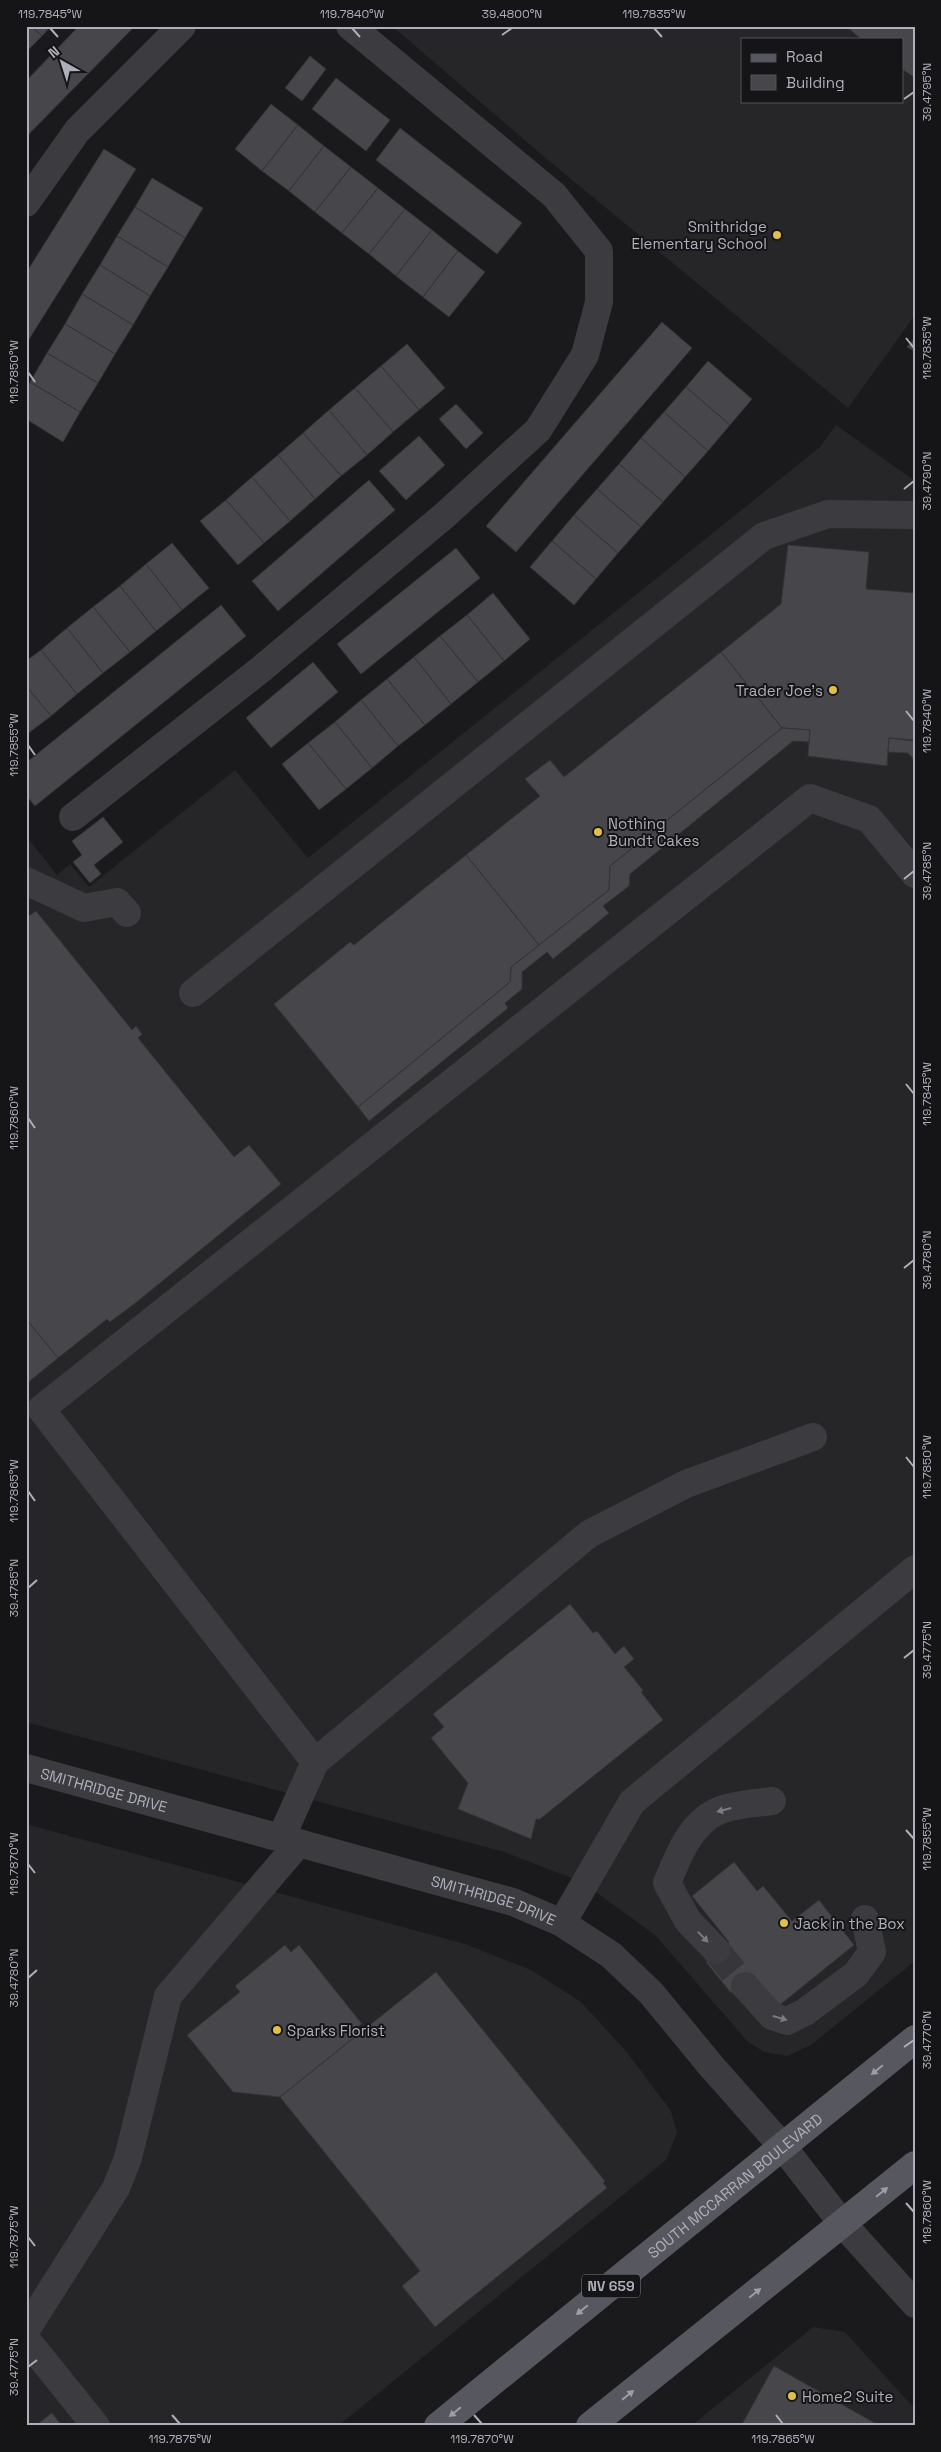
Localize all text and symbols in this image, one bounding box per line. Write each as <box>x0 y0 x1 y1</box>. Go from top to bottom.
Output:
text: 119.7845°W <box>18 6 82 22</box>
text: 119.7840°W <box>320 6 385 22</box>
text: 39.4800°N <box>482 6 542 22</box>
text: 119.7835°W <box>622 6 686 22</box>
north arrow <box>38 38 88 88</box>
legend <box>741 38 904 102</box>
text: N <box>45 42 63 62</box>
text: Road <box>786 47 823 66</box>
text: 39.4795°N <box>919 63 935 121</box>
text: Building <box>786 73 845 92</box>
place label: Smithridge Elementary School <box>631 217 767 253</box>
marker: Smithridge Elementary School <box>771 229 783 241</box>
text: 119.7835°W <box>919 316 935 380</box>
text: 119.7850°W <box>6 339 22 404</box>
text: 39.4790°N <box>919 452 935 510</box>
place label: Trader Joe's <box>736 681 823 700</box>
marker: Trader Joe's <box>827 684 839 696</box>
text: 119.7840°W <box>919 688 935 753</box>
text: 119.7855°W <box>6 713 22 777</box>
place label: Nothing Bundt Cakes <box>608 814 700 850</box>
marker: Nothing Bundt Cakes <box>592 826 604 838</box>
text: 39.4785°N <box>919 842 935 900</box>
text: 119.7845°W <box>919 1062 935 1126</box>
text: 119.7860°W <box>6 1085 22 1150</box>
text: 39.4780°N <box>919 1230 935 1290</box>
text: 119.7850°W <box>919 1434 935 1499</box>
text: 119.7865°W <box>6 1459 22 1523</box>
text: 39.4785°N <box>6 1559 22 1617</box>
text: 39.4775°N <box>919 1621 935 1679</box>
street label: SMITHRIDGE DRIVE <box>39 1763 170 1816</box>
one-way arrow <box>716 1806 732 1814</box>
text: 119.7855°W <box>919 1807 935 1871</box>
text: 119.7870°W <box>6 1832 22 1896</box>
street label: SMITHRIDGE DRIVE <box>429 1870 559 1929</box>
place label: Jack in the Box <box>794 1914 905 1933</box>
marker: Jack in the Box <box>778 1917 790 1929</box>
one-way arrow <box>697 1931 709 1943</box>
text: 39.4780°N <box>6 1948 22 2008</box>
text: 39.4770°N <box>919 2011 935 2069</box>
one-way arrow <box>772 2015 787 2023</box>
place label: Sparks Florist <box>287 2021 385 2040</box>
marker: Sparks Florist <box>271 2024 283 2036</box>
one-way arrow <box>871 2064 884 2075</box>
street label: SOUTH MCCARRAN BOULEVARD <box>643 2109 826 2262</box>
text: 119.7860°W <box>919 2179 935 2244</box>
one-way arrow <box>875 2186 888 2197</box>
text: 119.7875°W <box>6 2205 22 2269</box>
road number: NV 659 <box>582 2274 640 2298</box>
one-way arrow <box>748 2288 761 2299</box>
one-way arrow <box>575 2304 588 2315</box>
text: 39.4775°N <box>6 2338 22 2396</box>
place label: Home2 Suite <box>802 2387 893 2406</box>
one-way arrow <box>621 2390 634 2401</box>
marker: Home2 Suite <box>786 2390 798 2402</box>
one-way arrow <box>449 2407 462 2418</box>
text: 119.7875°W <box>149 2431 212 2447</box>
text: 119.7870°W <box>450 2431 514 2447</box>
text: 119.7865°W <box>751 2431 815 2447</box>

